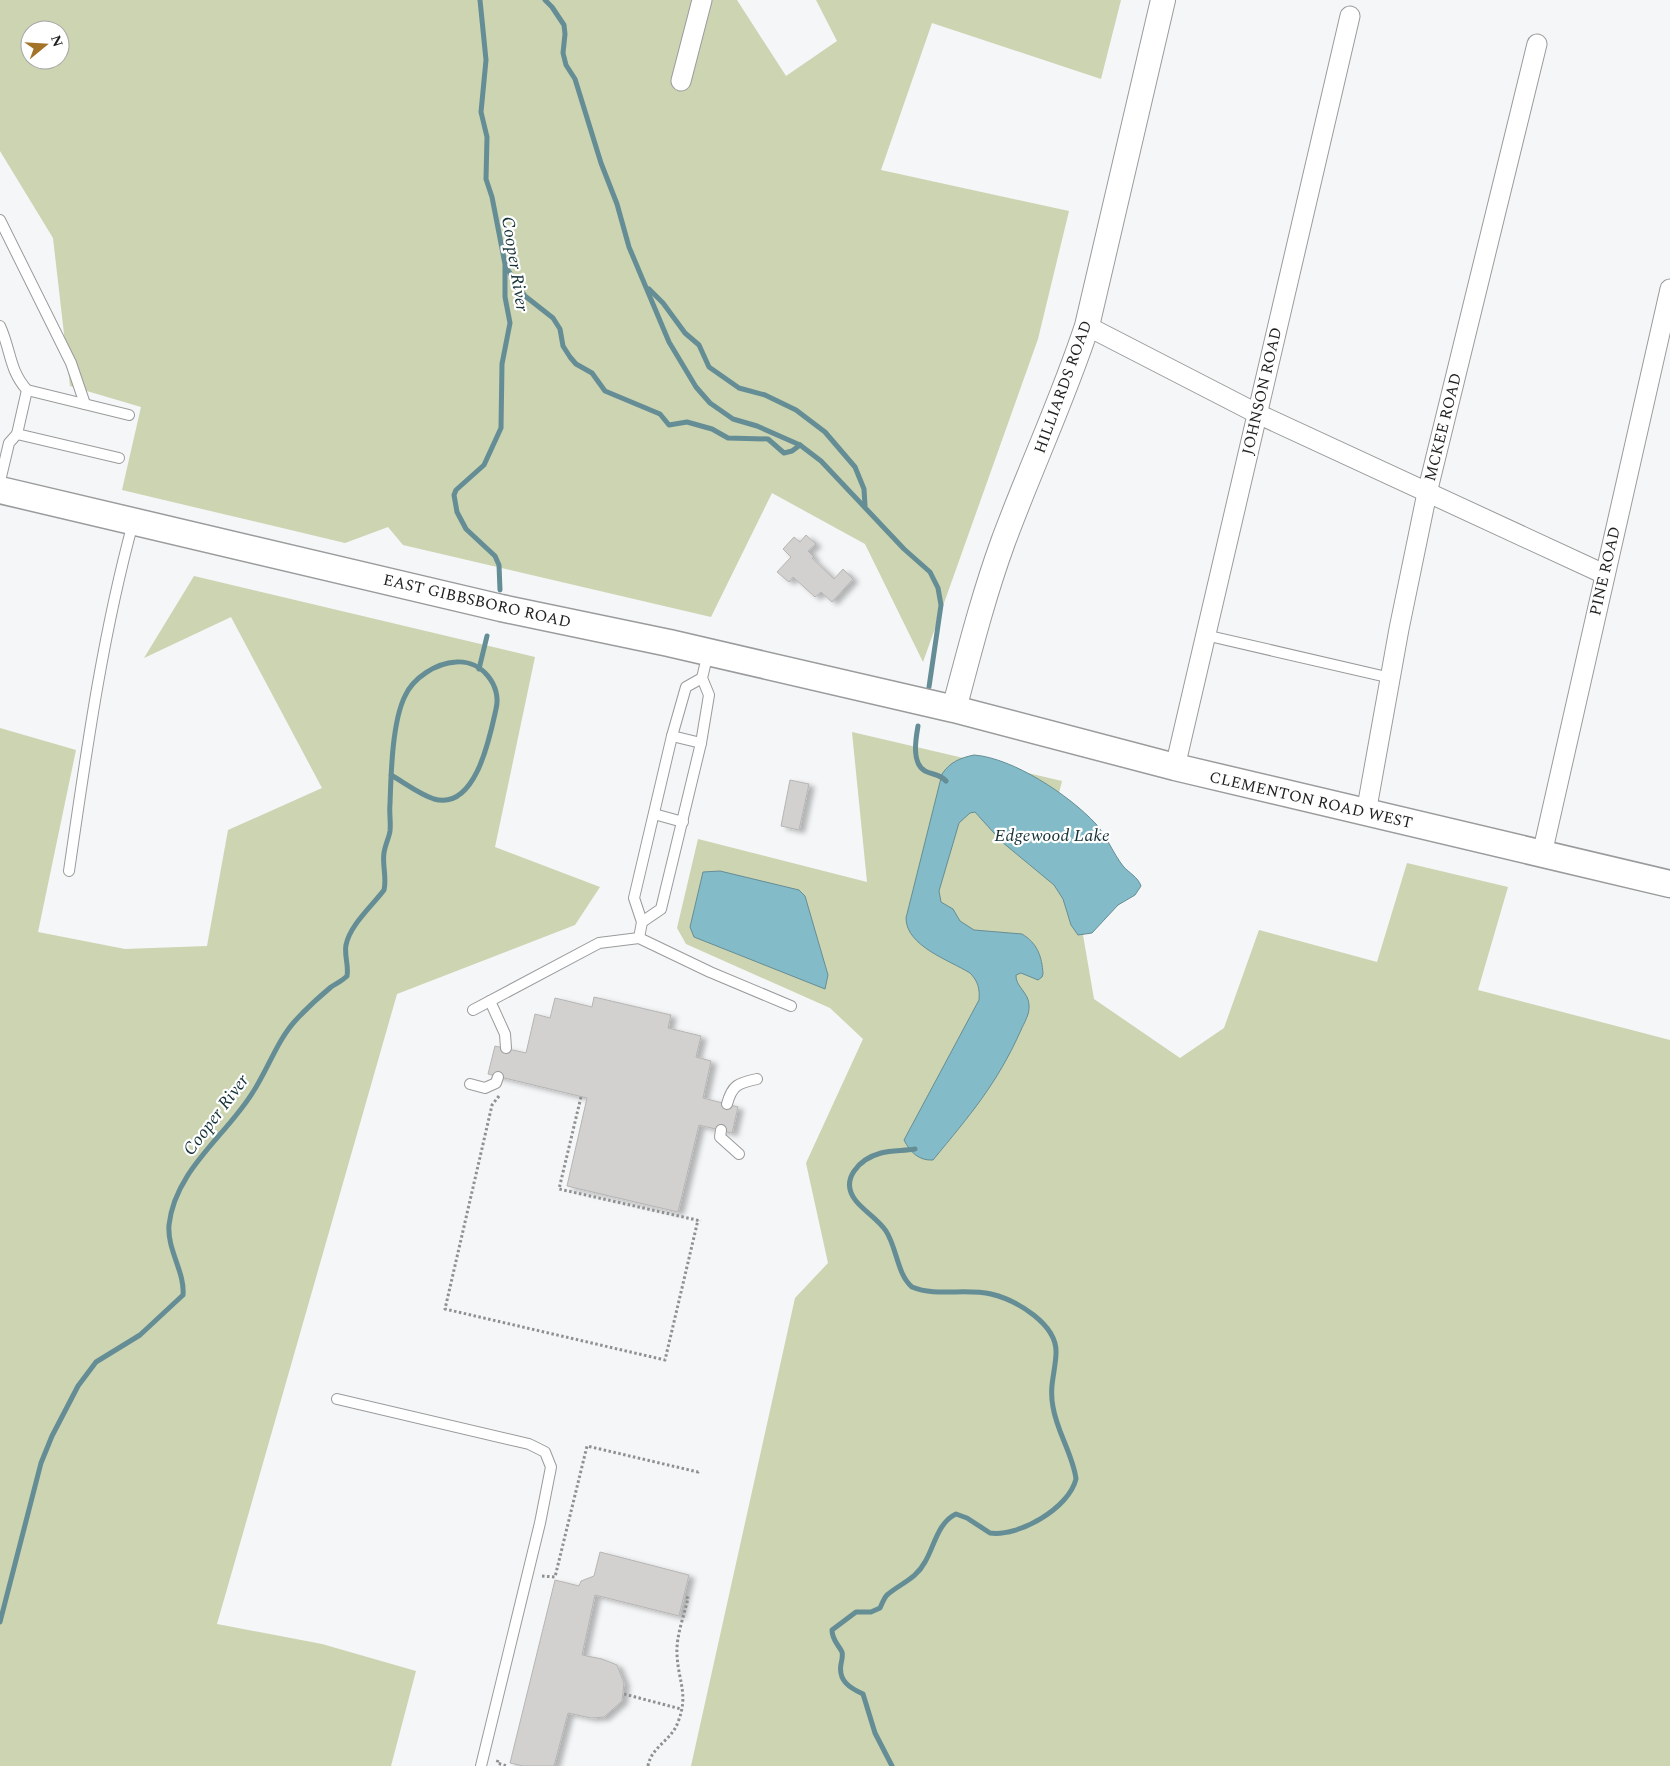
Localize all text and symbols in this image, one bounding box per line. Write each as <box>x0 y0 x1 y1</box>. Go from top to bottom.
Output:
north arrow <box>20 20 70 70</box>
text: N <box>45 32 69 50</box>
water label: Cooper River <box>494 215 536 314</box>
street label: HILLIARDS ROAD <box>1028 317 1098 457</box>
street label: JOHNSON ROAD <box>1236 325 1288 457</box>
street label: MCKEE ROAD <box>1418 370 1468 484</box>
street label: PINE ROAD <box>1583 524 1627 618</box>
street label: EAST GIBBSBORO ROAD <box>381 568 573 634</box>
street label: CLEMENTON ROAD WEST <box>1207 765 1415 835</box>
water label: Edgewood Lake <box>994 822 1110 849</box>
water label: Cooper River <box>176 1068 256 1161</box>

